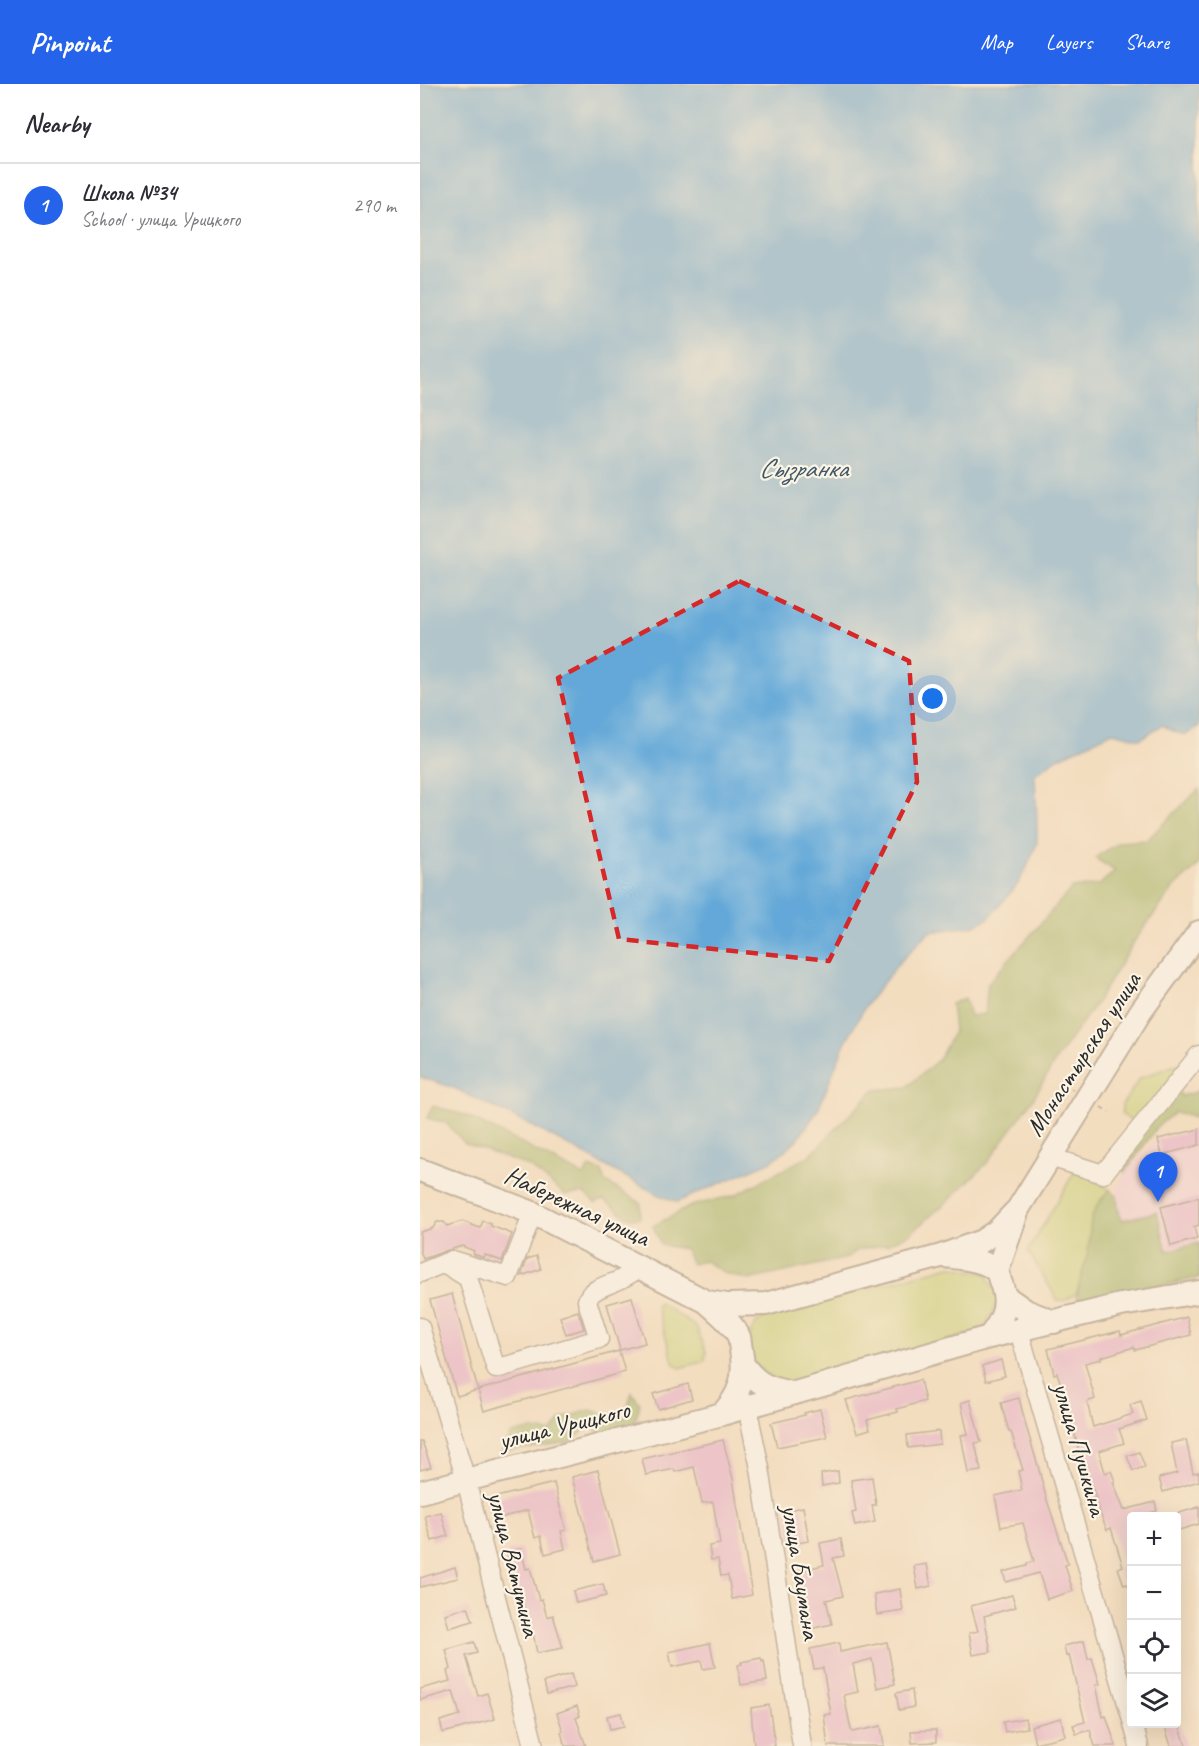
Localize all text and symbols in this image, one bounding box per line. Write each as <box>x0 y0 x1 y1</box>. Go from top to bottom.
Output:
text: Pinpoint <box>30 25 110 60</box>
text: Map <box>980 29 1013 55</box>
text: Layers <box>1046 29 1092 55</box>
text: Share <box>1125 29 1169 55</box>
text: Nearby <box>24 107 89 140</box>
text: Школа №34 <box>81 179 177 207</box>
text: 1 <box>39 193 48 218</box>
text: 290 m <box>353 193 396 218</box>
text: School · улица Урицкого <box>81 207 240 232</box>
water label: Сызранка <box>759 451 849 486</box>
your location <box>918 684 947 713</box>
street label: Монастырская улица <box>1018 965 1149 1142</box>
pin: 1 <box>1138 1152 1178 1202</box>
street label: Набережная улица <box>499 1158 656 1255</box>
street label: улица Пушкина <box>1045 1377 1115 1522</box>
street label: улица Урицкого <box>493 1392 635 1458</box>
street label: улица Ватутина <box>480 1486 548 1642</box>
street label: улица Баумана <box>774 1500 828 1643</box>
map controls <box>1127 1512 1181 1728</box>
button: + <box>1127 1512 1181 1566</box>
button: − <box>1127 1566 1181 1620</box>
button: locate <box>1127 1620 1181 1674</box>
button: layers <box>1127 1674 1181 1728</box>

